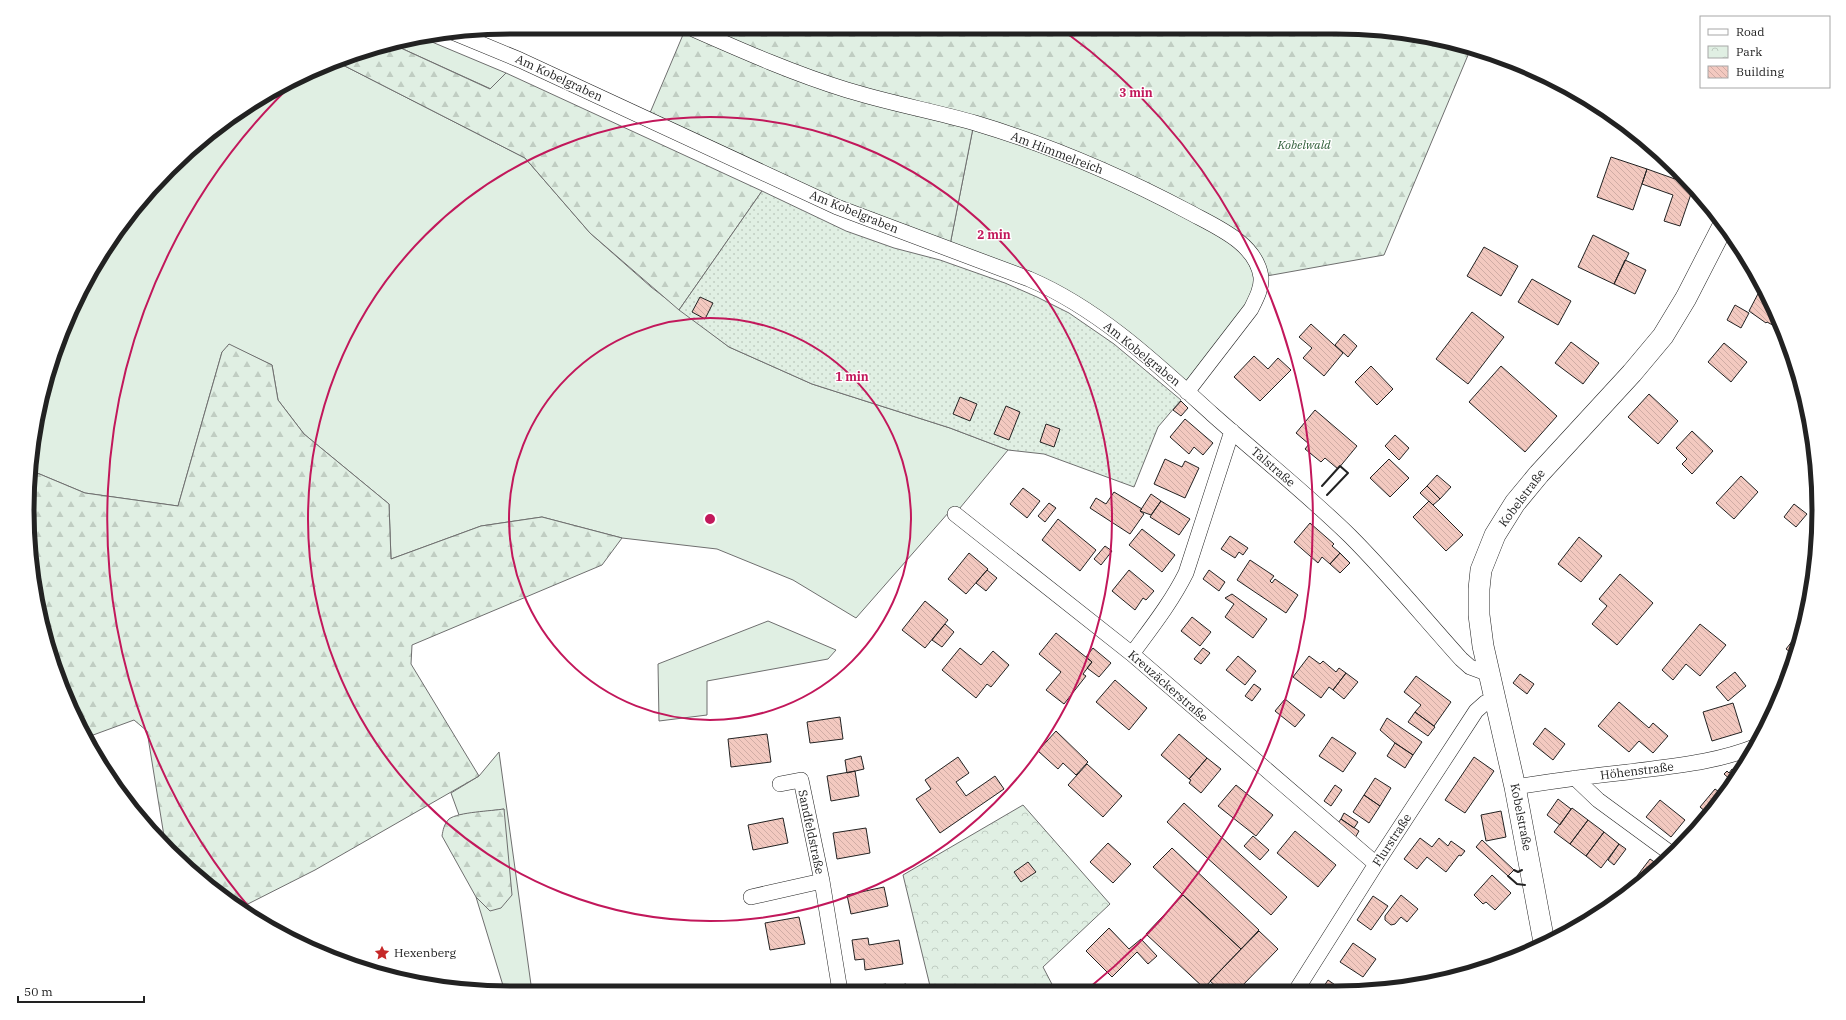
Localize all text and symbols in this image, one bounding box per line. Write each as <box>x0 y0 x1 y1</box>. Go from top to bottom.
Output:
legend <box>1700 16 1830 88</box>
text: Road <box>1736 24 1765 39</box>
text: Park <box>1736 44 1762 59</box>
street label: Am Kobelgraben <box>513 51 605 104</box>
text: Building <box>1736 64 1784 79</box>
text: 3 min <box>1119 85 1153 100</box>
street label: Am Himmelreich <box>1009 128 1106 177</box>
park label: Kobelwald <box>1276 137 1331 152</box>
street label: Am Kobelgraben <box>808 187 901 236</box>
text: 2 min <box>977 227 1011 242</box>
street label: Am Kobelgraben <box>1101 318 1184 389</box>
text: 1 min <box>835 369 869 384</box>
street label: Talstraße <box>1248 443 1298 490</box>
street label: Kobelstraße <box>1495 466 1548 529</box>
centre of rings <box>703 512 717 526</box>
street label: Kreuzäckerstraße <box>1125 647 1211 724</box>
street label: Höhenstraße <box>1599 759 1674 782</box>
street label: Kobelstraße <box>1508 782 1535 852</box>
street label: Sandfeldstraße <box>795 788 828 875</box>
street label: Flurstraße <box>1369 811 1414 869</box>
place icon: Hexenberg <box>373 944 391 962</box>
place label: Hexenberg <box>394 945 456 960</box>
scale bar <box>18 978 144 1004</box>
text: 50 m <box>24 984 53 999</box>

